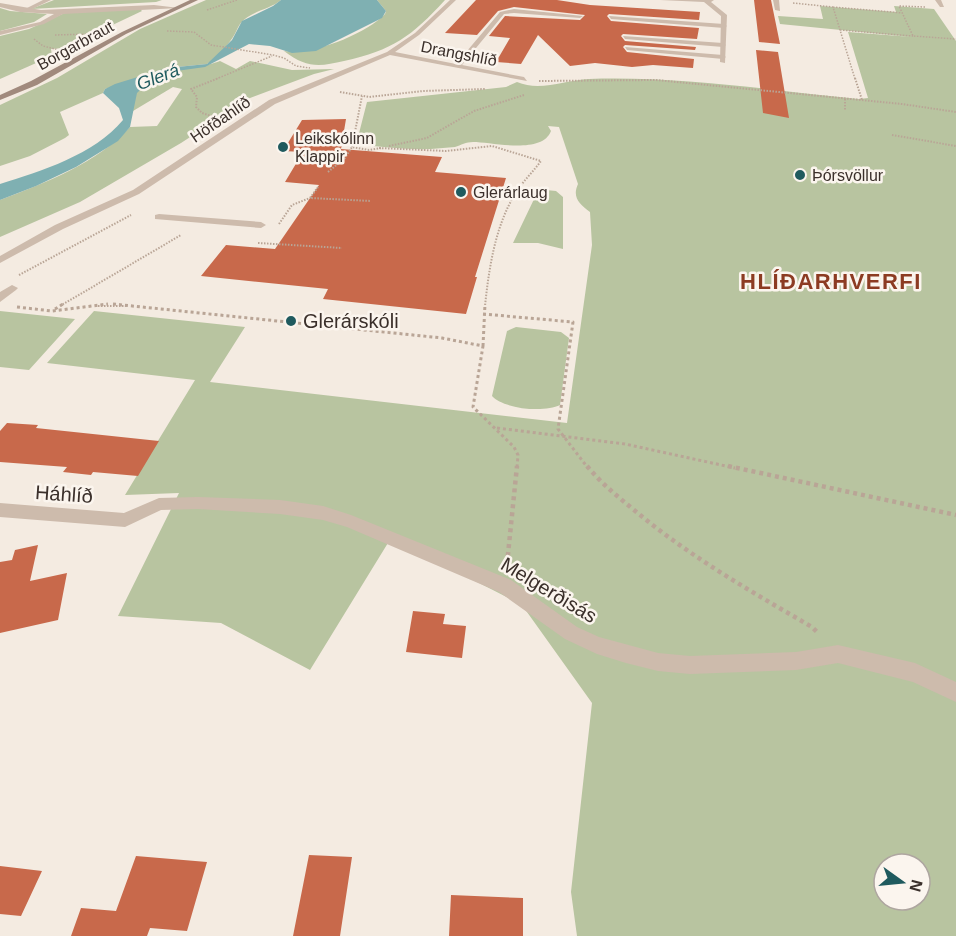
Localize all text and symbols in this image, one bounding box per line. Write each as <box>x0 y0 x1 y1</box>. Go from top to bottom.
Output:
street label: Borgarbraut <box>34 17 117 73</box>
street label: Drangshlíð <box>419 38 499 69</box>
water label: Glerá <box>134 60 182 94</box>
street label: Höfðahlíð <box>187 93 254 146</box>
place label: Leikskólinn Klappir <box>295 130 374 165</box>
marker: Leikskólinn Klappir <box>276 140 290 154</box>
place label: Þórsvöllur <box>812 167 884 184</box>
marker: Þórsvöllur <box>793 168 807 182</box>
place label: Glerárlaug <box>473 184 548 201</box>
marker: Glerárlaug <box>454 185 468 199</box>
district label: HLÍÐARHVERFI <box>740 269 922 294</box>
place label: Glerárskóli <box>303 310 399 332</box>
marker: Glerárskóli <box>284 314 298 328</box>
street label: Háhlíð <box>34 481 94 507</box>
street label: Melgerðisás <box>497 553 601 627</box>
north arrow <box>872 852 932 912</box>
text: N <box>906 878 926 894</box>

